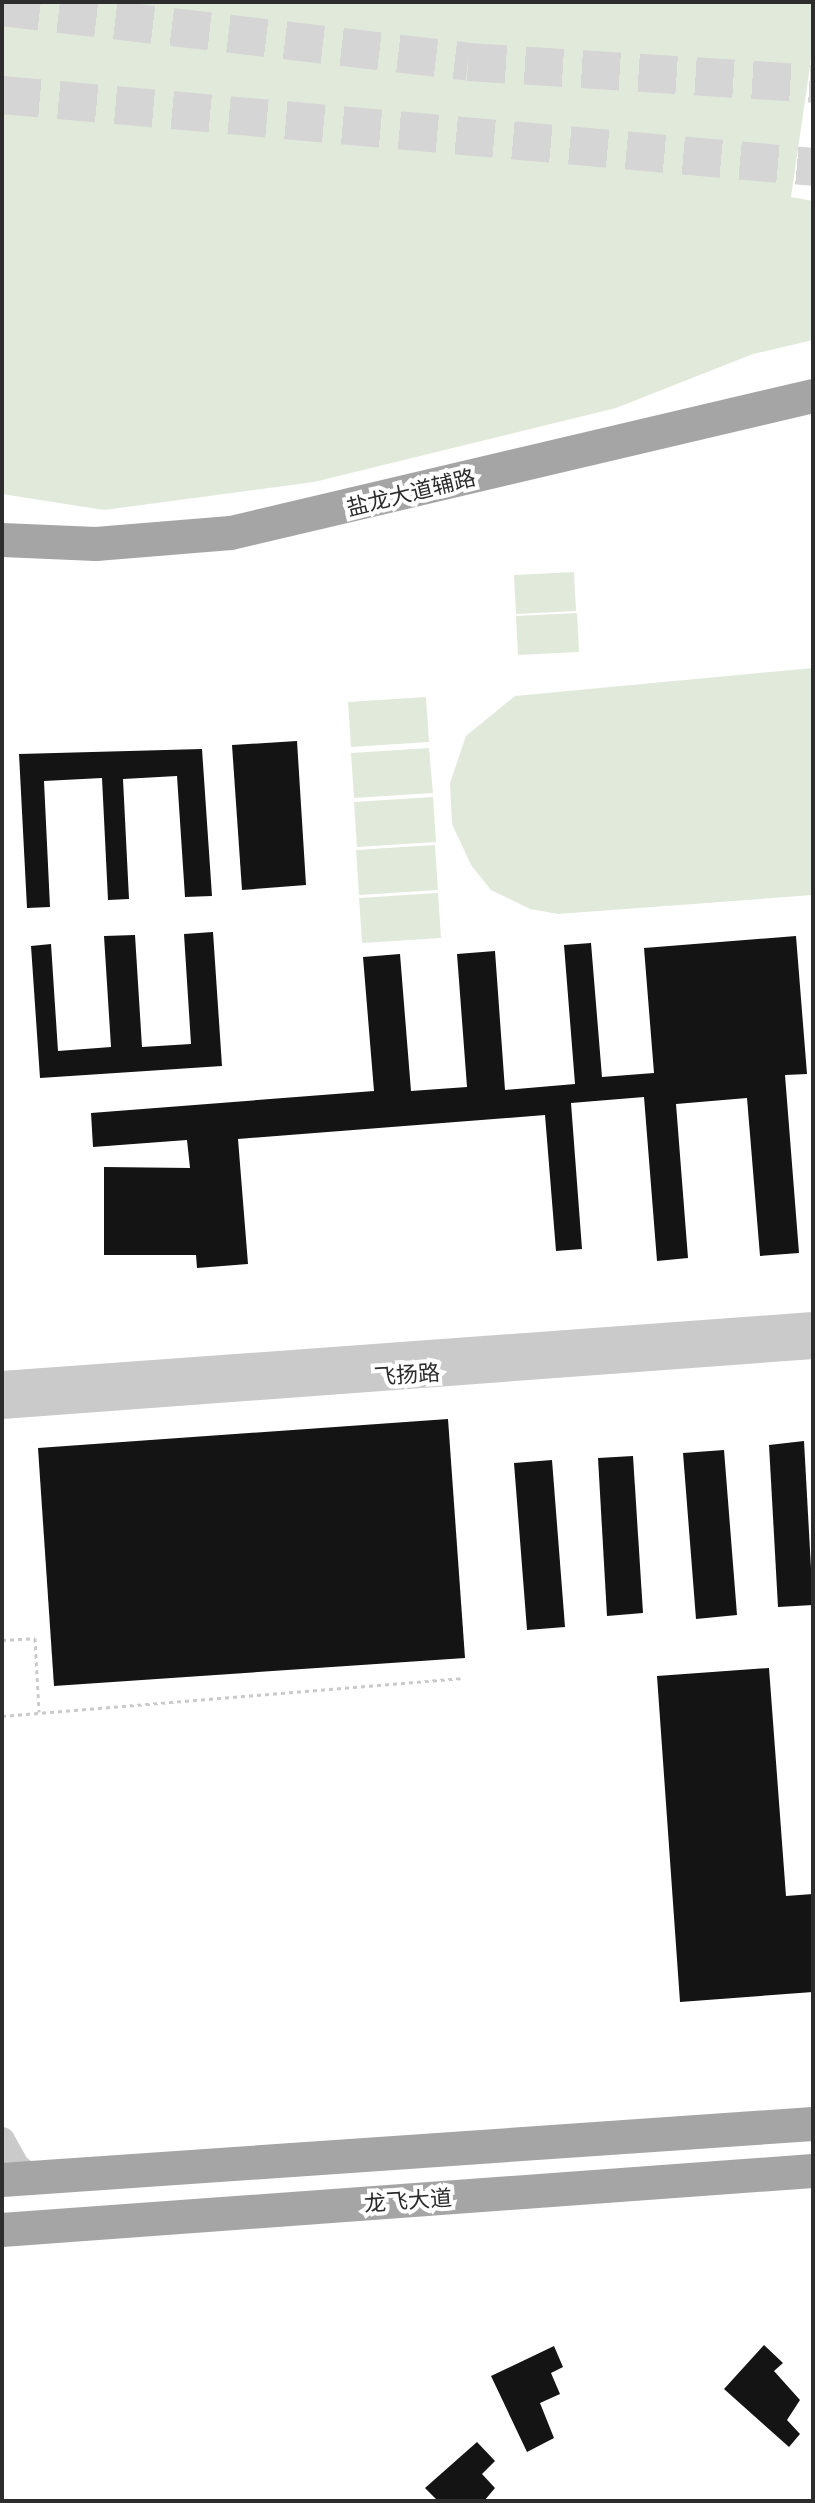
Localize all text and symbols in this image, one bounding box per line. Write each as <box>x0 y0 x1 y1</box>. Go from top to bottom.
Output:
street label: 盐龙大道辅路 <box>344 464 478 522</box>
street label: 飞扬路 <box>373 1360 441 1390</box>
street label: 龙飞大道 <box>363 2185 453 2217</box>

